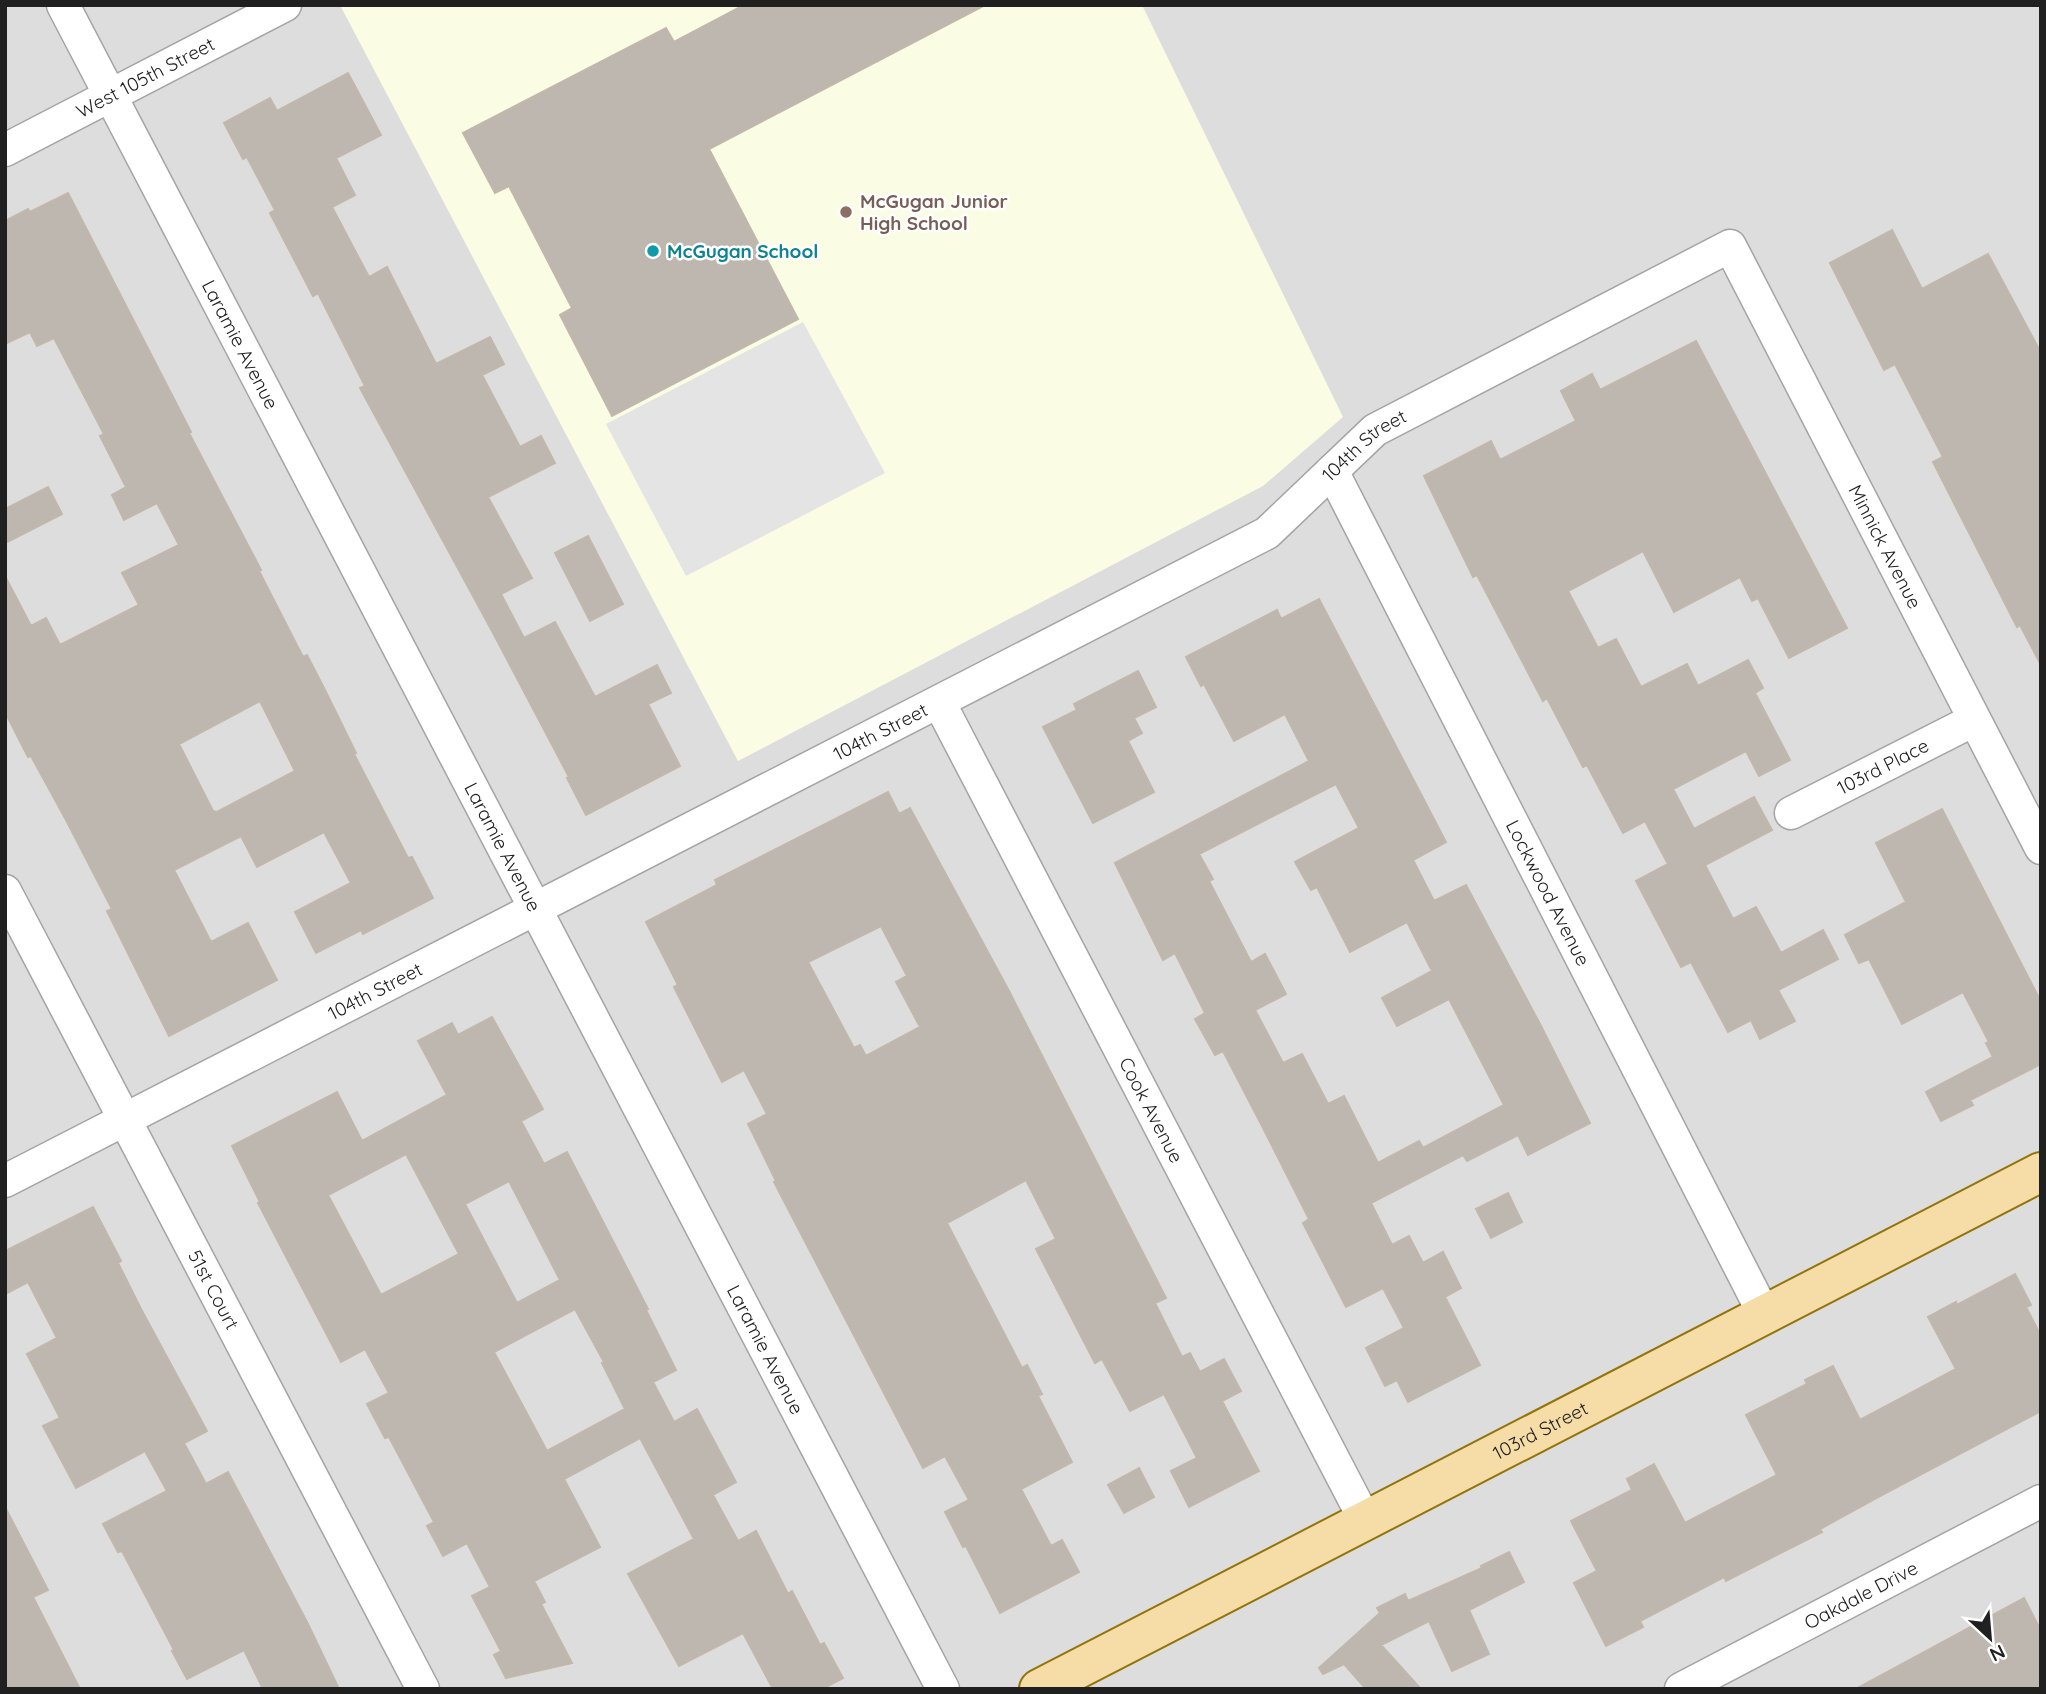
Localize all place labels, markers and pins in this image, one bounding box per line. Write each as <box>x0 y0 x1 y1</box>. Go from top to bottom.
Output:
place label: McGugan Junior High School <box>860 189 1008 235</box>
marker: McGugan Junior High School <box>838 204 854 220</box>
place label: McGugan School <box>667 239 818 263</box>
marker: McGugan School <box>645 243 661 259</box>

